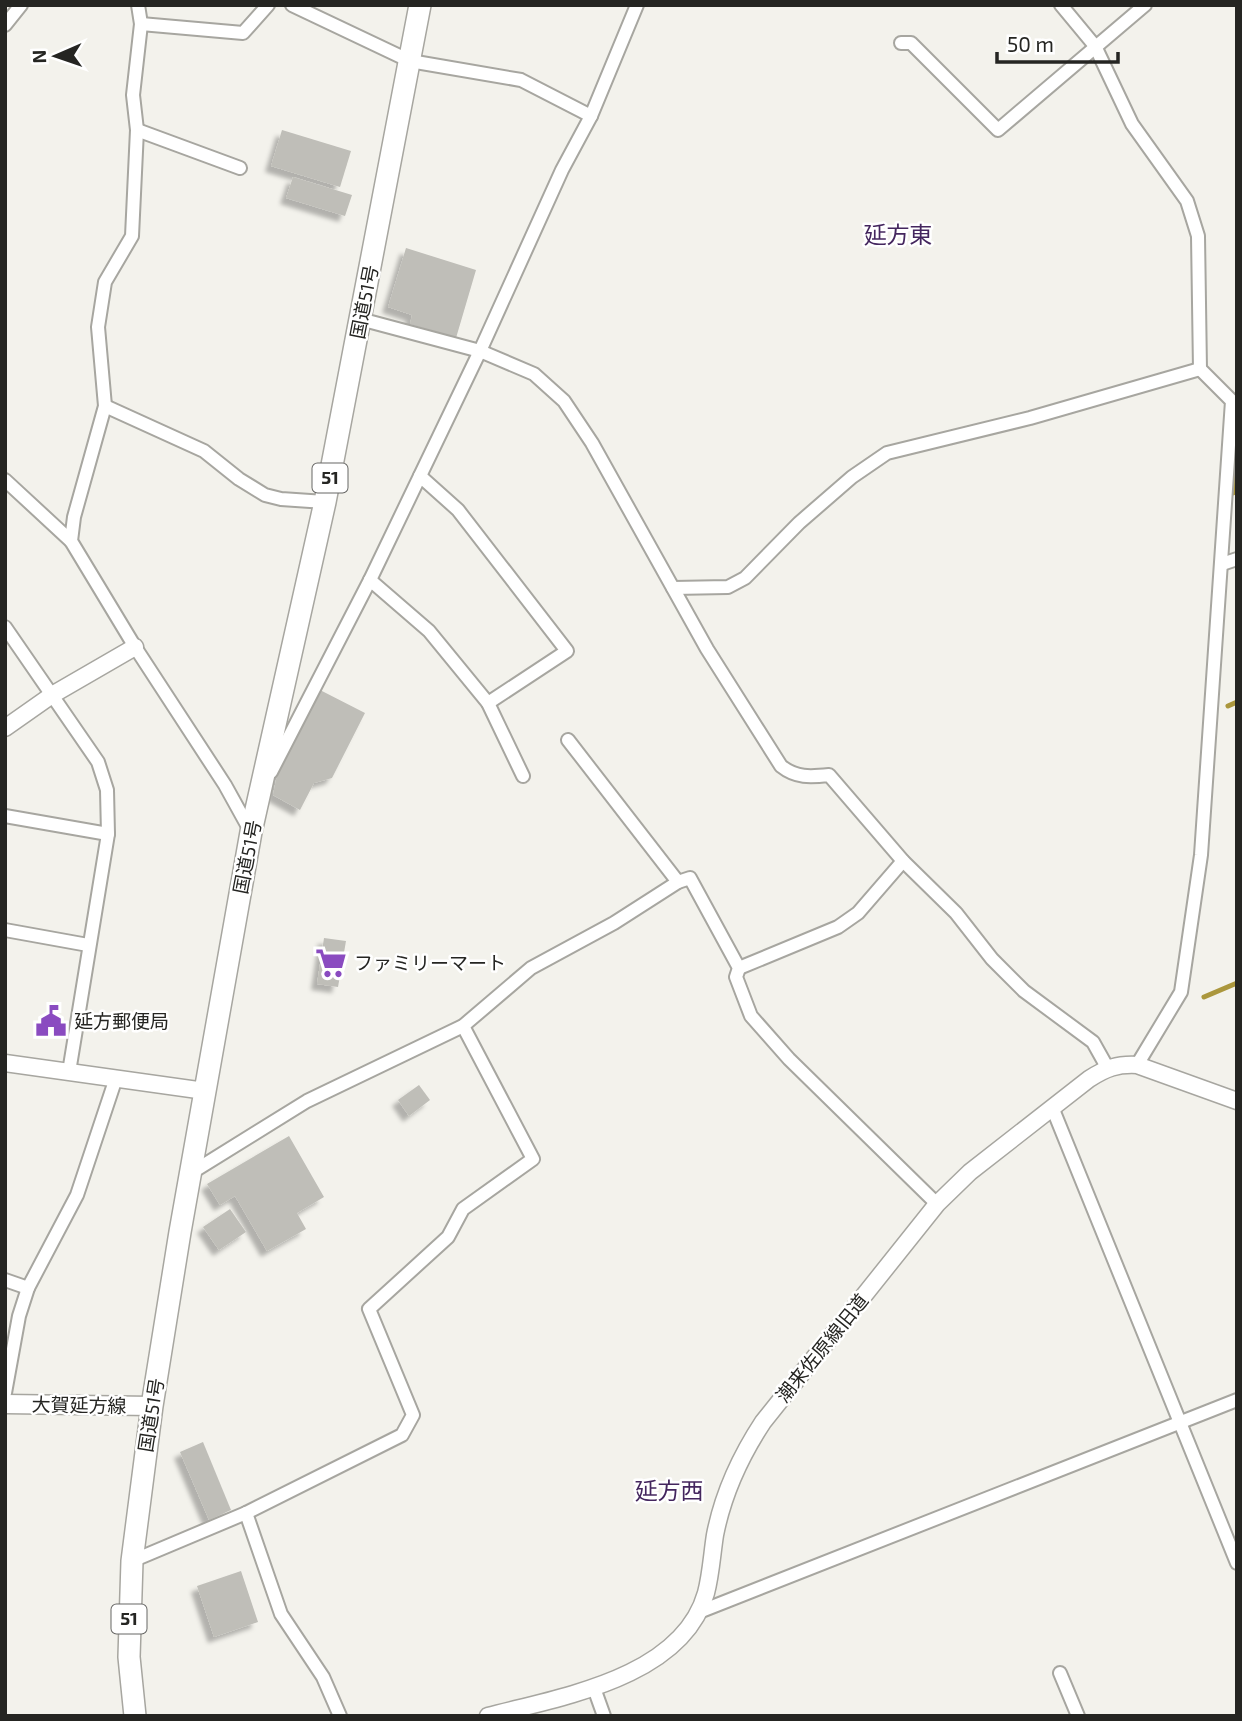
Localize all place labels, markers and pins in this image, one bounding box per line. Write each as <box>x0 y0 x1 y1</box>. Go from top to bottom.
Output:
supermarket icon: ファミリーマート <box>314 946 348 980</box>
place label: ファミリーマート <box>354 951 506 974</box>
public building icon: 延方郵便局 <box>34 1004 68 1038</box>
place label: 延方郵便局 <box>74 1009 169 1032</box>

